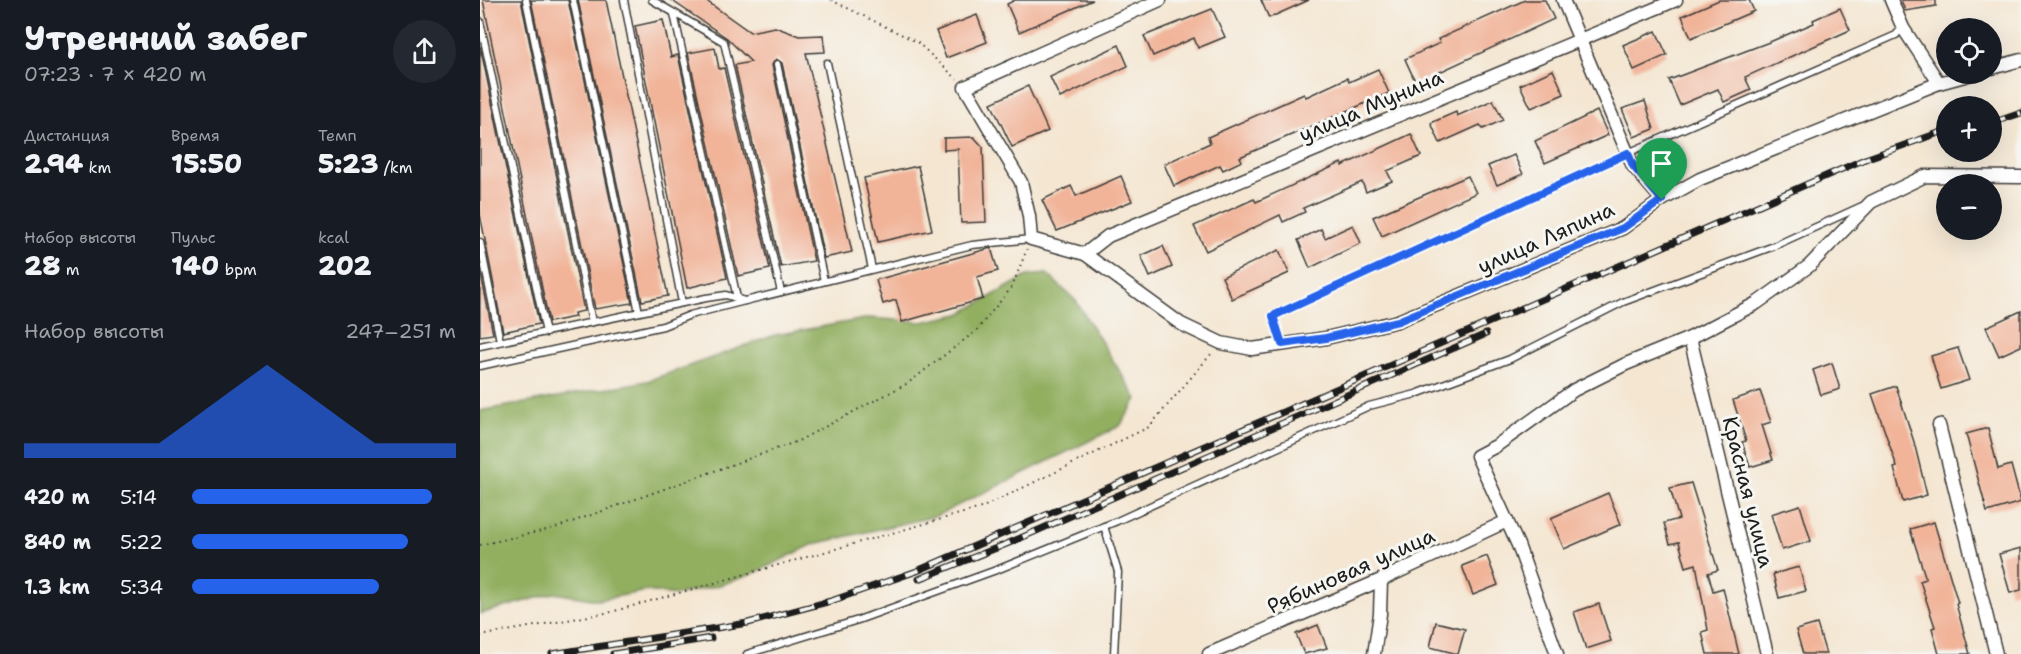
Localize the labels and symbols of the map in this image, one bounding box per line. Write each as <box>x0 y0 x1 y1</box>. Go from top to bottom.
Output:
street label: улица Мунина <box>1295 63 1447 149</box>
pin <box>1636 138 1687 200</box>
street label: улица Ляпина <box>1473 195 1619 281</box>
street label: Красная улица <box>1716 413 1780 571</box>
street label: Рябиновая улица <box>1263 521 1439 621</box>

